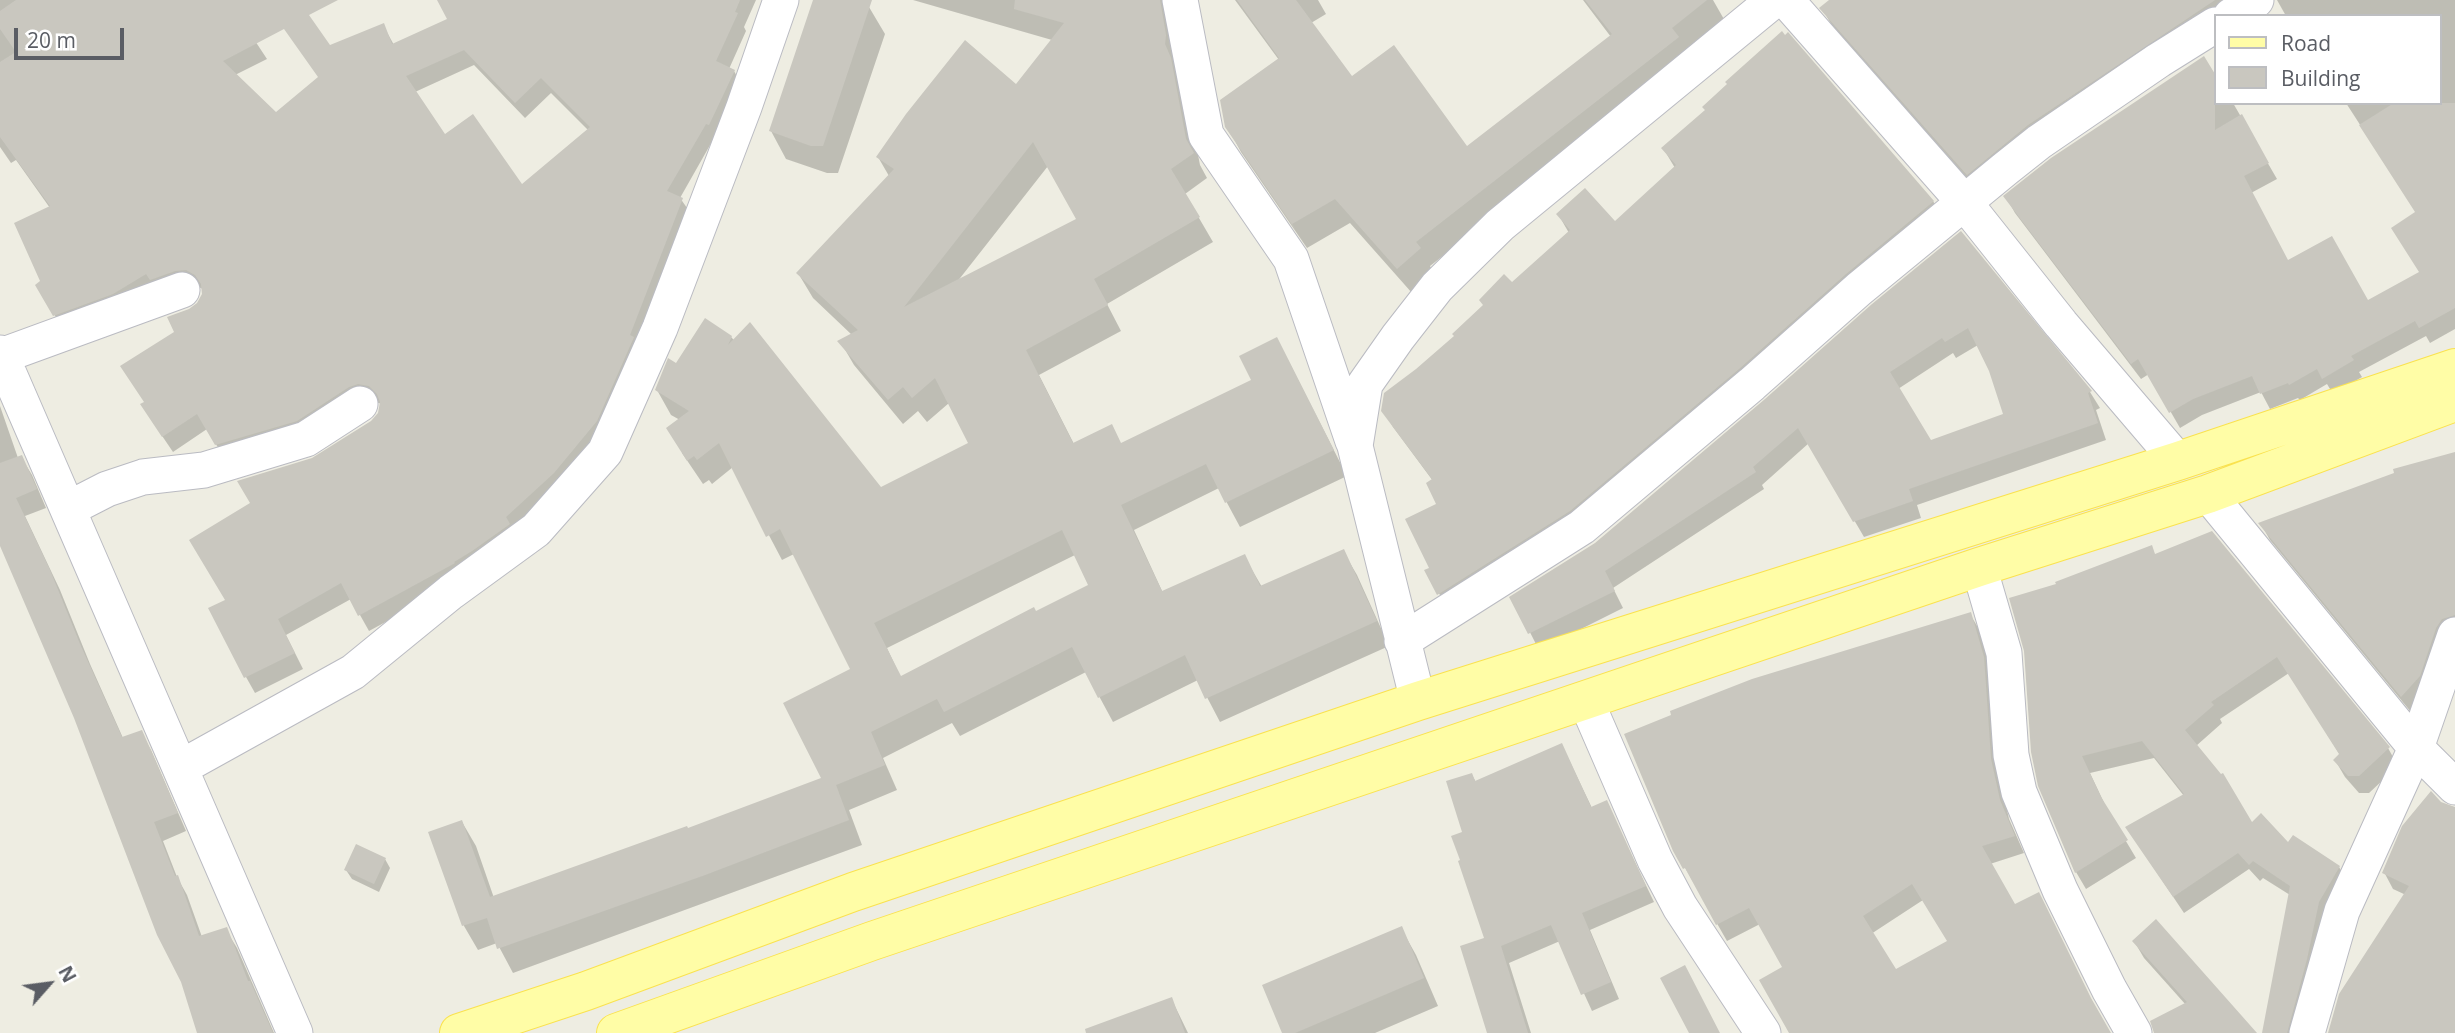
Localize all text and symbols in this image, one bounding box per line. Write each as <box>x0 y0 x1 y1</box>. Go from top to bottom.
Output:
scale bar <box>18 14 128 58</box>
legend <box>2214 14 2441 105</box>
text: 20 m <box>27 26 76 54</box>
text: Road <box>2281 29 2331 57</box>
text: Building <box>2281 64 2360 92</box>
north arrow <box>14 949 84 1019</box>
text: N <box>52 961 83 987</box>

